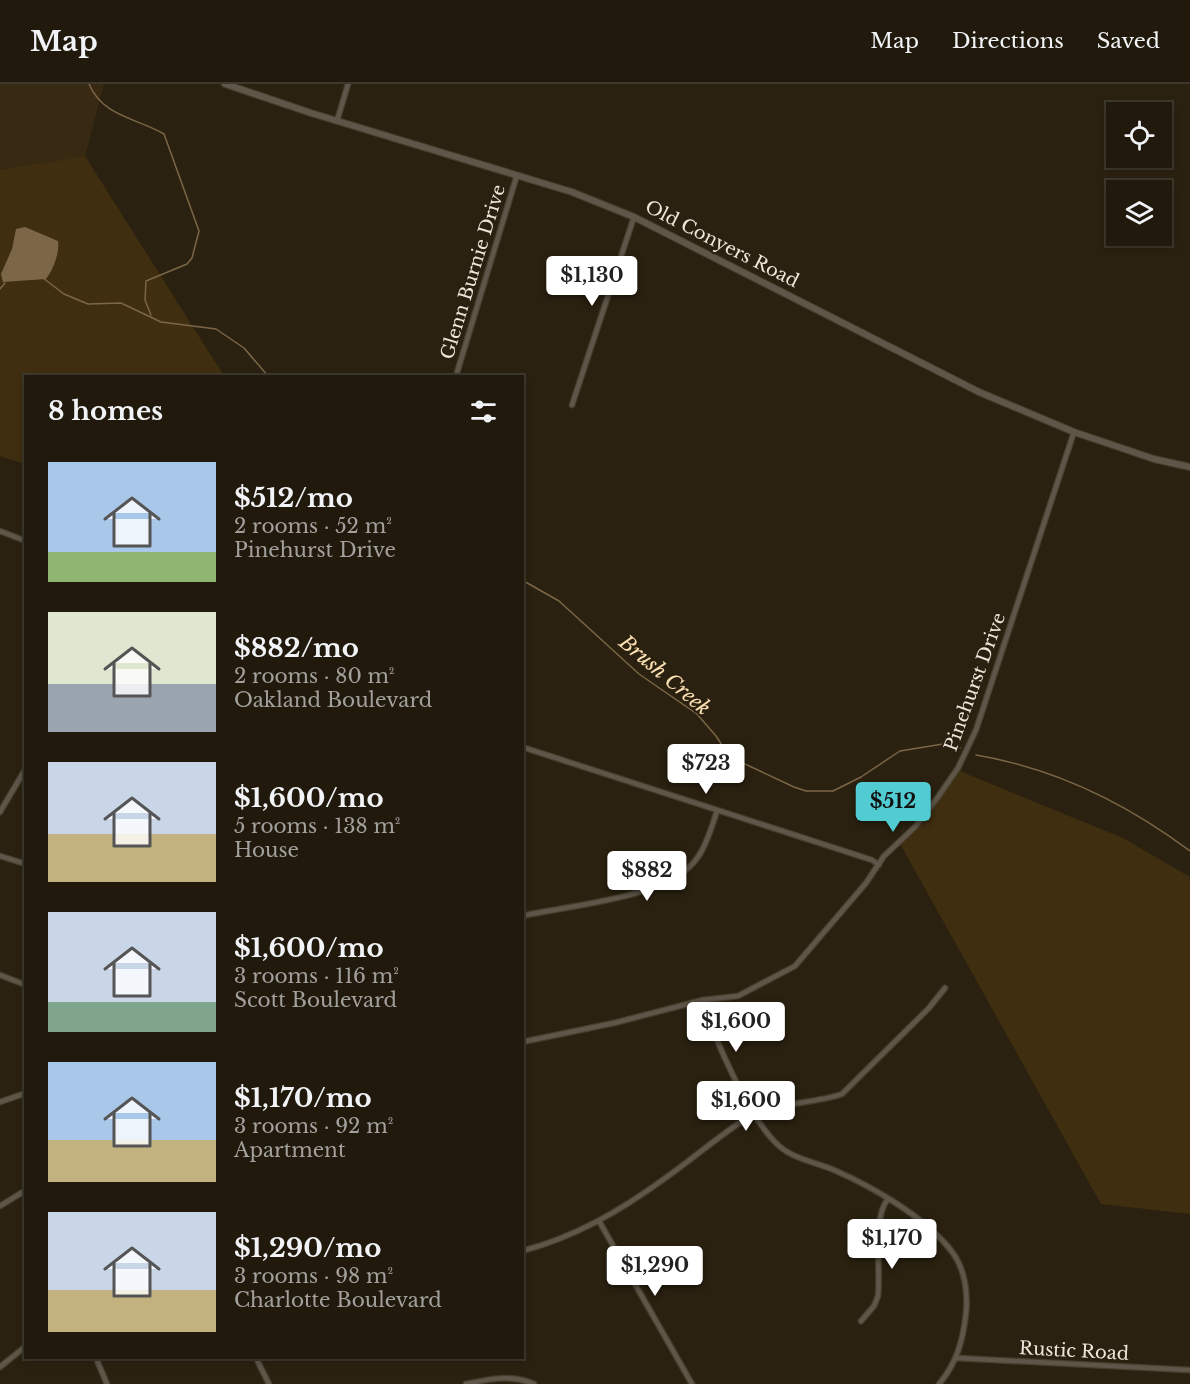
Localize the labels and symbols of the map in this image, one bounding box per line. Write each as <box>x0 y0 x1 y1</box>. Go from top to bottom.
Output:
street label: Glenn Burnie Drive <box>436 182 510 362</box>
street label: Old Conyers Road <box>641 196 803 292</box>
pin: $1,130 <box>543 256 641 307</box>
street label: Pinehurst Drive <box>940 610 1010 754</box>
water label: Brush Creek <box>614 629 715 720</box>
pin: $723 <box>670 744 742 795</box>
pin: $512 <box>857 782 929 833</box>
pin: $882 <box>611 851 683 902</box>
pin: $1,600 <box>687 1002 785 1053</box>
pin: $1,600 <box>697 1081 795 1132</box>
pin: $1,170 <box>843 1219 941 1270</box>
pin: $1,290 <box>606 1246 704 1297</box>
street label: Rustic Road <box>1018 1337 1130 1365</box>

